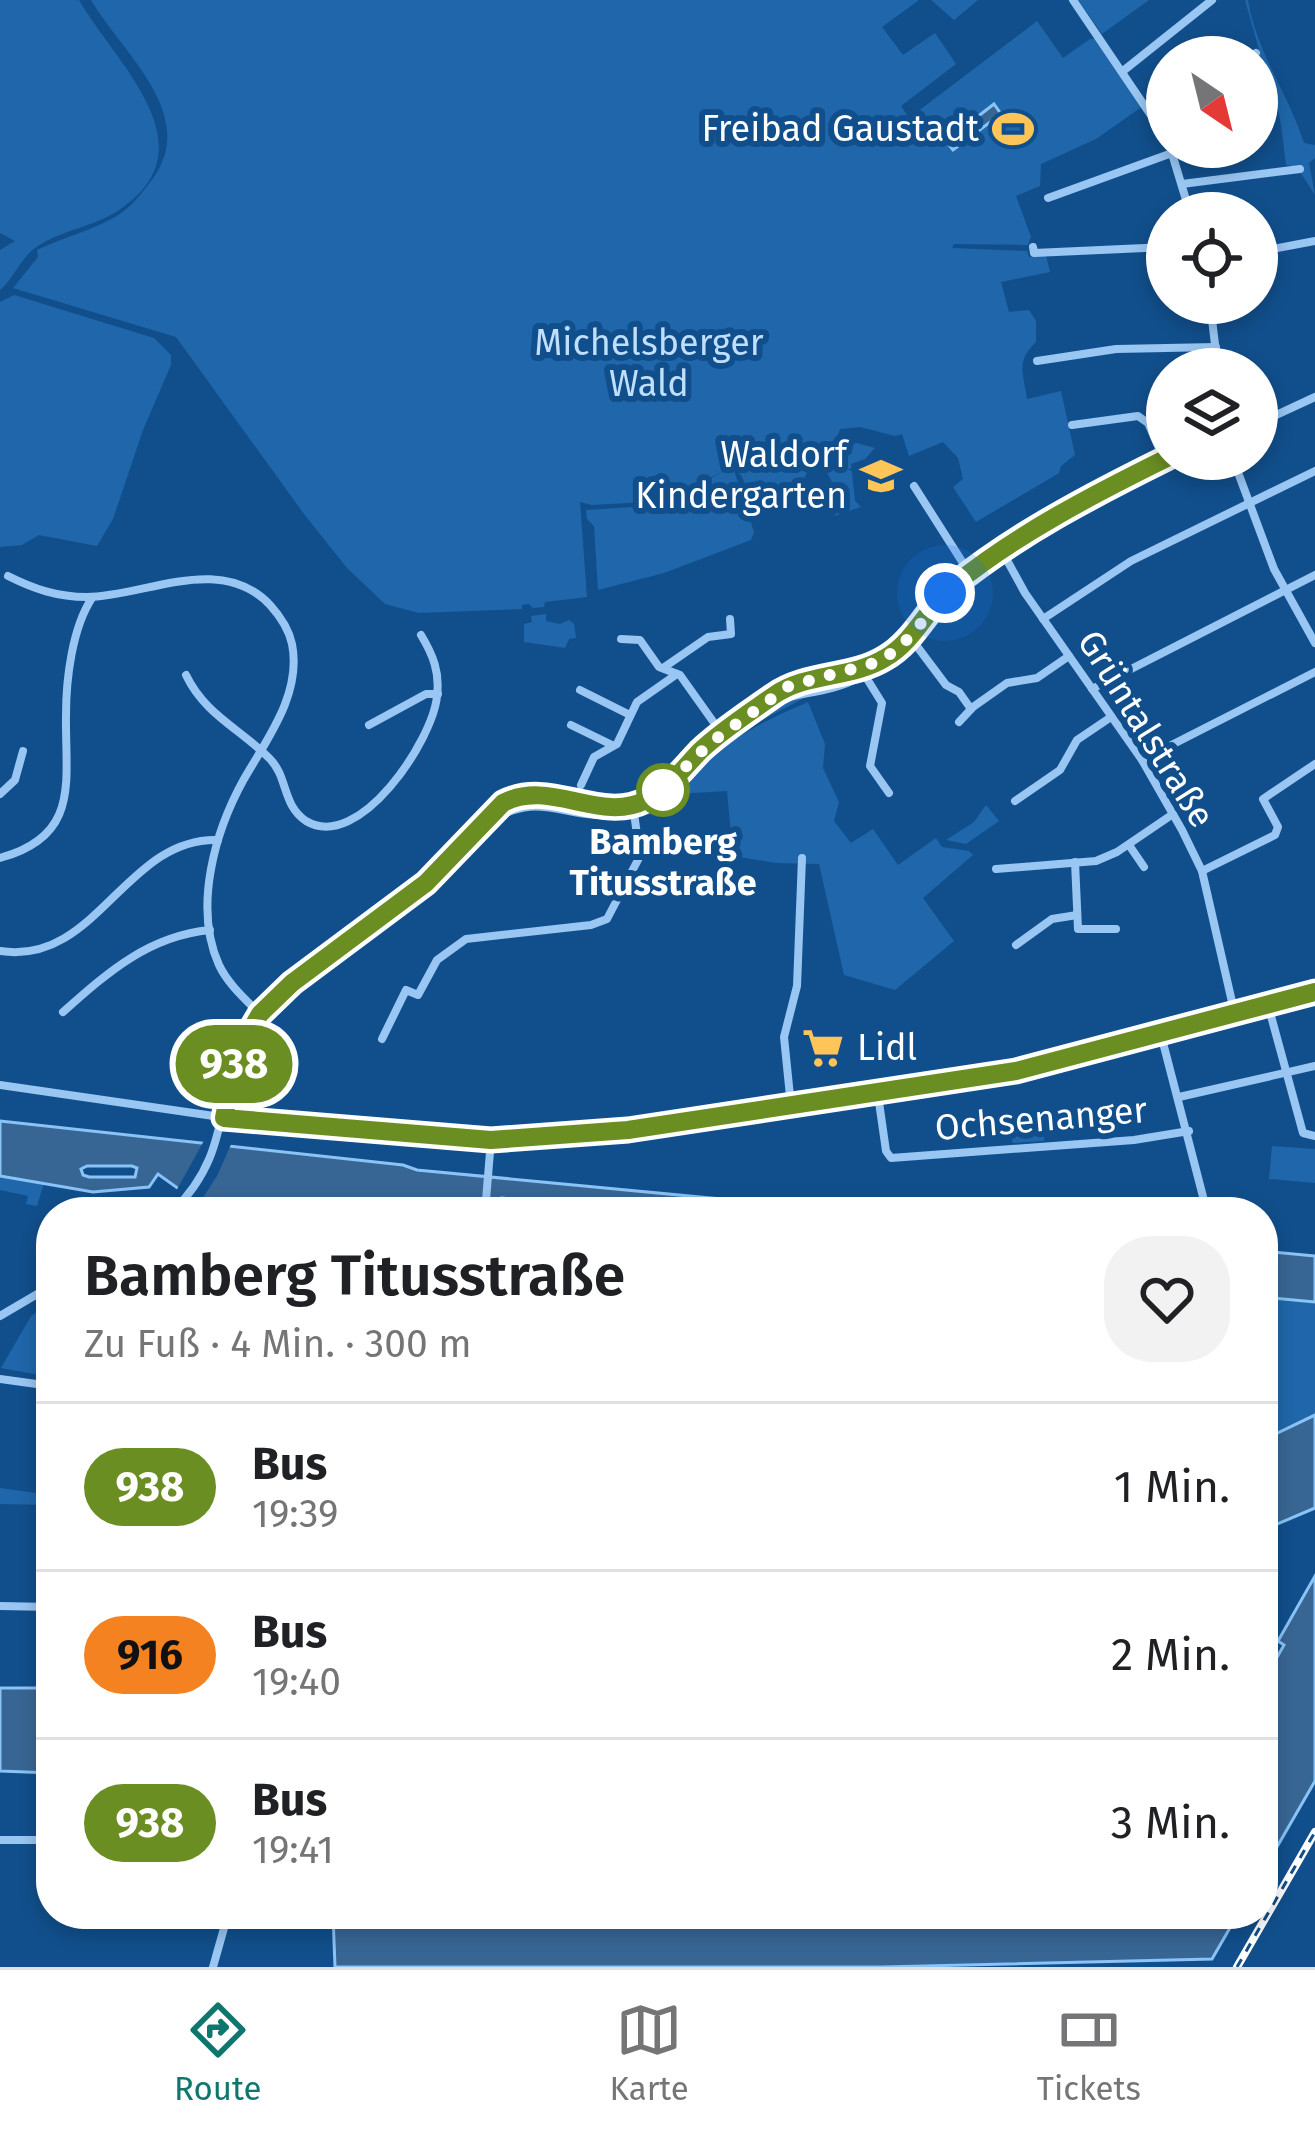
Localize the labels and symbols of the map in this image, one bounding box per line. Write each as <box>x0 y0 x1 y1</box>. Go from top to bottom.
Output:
north arrow <box>1146 36 1278 168</box>
sports icon: Freibad Gaustadt <box>990 106 1036 152</box>
place label: Freibad Gaustadt <box>701 107 979 151</box>
park label: Michelsberger Wald <box>534 321 764 406</box>
place label: Waldorf Kindergarten <box>635 433 850 518</box>
school or university icon: Waldorf Kindergarten <box>858 453 904 499</box>
your location <box>915 563 975 623</box>
street label: Grüntalstraße <box>1068 622 1224 836</box>
marker: Bamberg Titusstraße <box>638 765 688 815</box>
place label: Bamberg Titusstraße <box>569 820 757 905</box>
line badge: 938 <box>165 1025 303 1103</box>
supermarket icon: Lidl <box>800 1025 846 1071</box>
place label: Lidl <box>857 1026 917 1070</box>
street label: Ochsenanger <box>933 1088 1149 1150</box>

